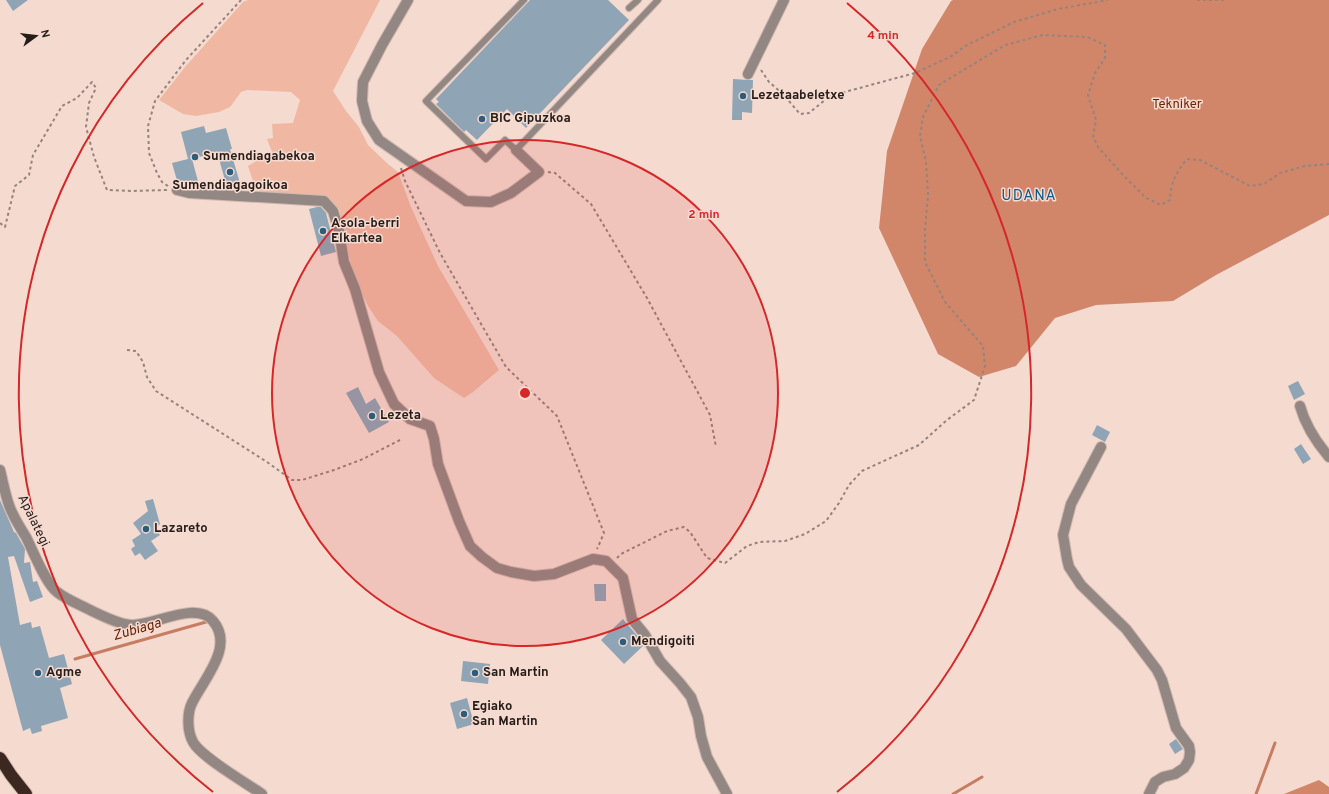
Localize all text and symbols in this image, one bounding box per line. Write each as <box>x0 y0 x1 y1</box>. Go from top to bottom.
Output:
north arrow <box>16 16 56 56</box>
text: N <box>37 28 52 39</box>
text: 4 min <box>867 28 899 44</box>
place label: Lezetaabeletxe <box>751 88 844 104</box>
marker: Lezetaabeletxe <box>738 91 748 101</box>
park label: Tekniker <box>1152 97 1202 113</box>
place label: BIC Gipuzkoa <box>490 111 571 127</box>
marker: BIC Gipuzkoa <box>477 114 487 124</box>
place label: Sumendiagabekoa <box>203 149 315 165</box>
marker: Sumendiagabekoa <box>190 152 200 162</box>
marker: Sumendiagagoikoa <box>225 167 235 177</box>
place label: Sumendiagagoikoa <box>172 178 288 194</box>
district label: UDANA <box>1001 187 1057 206</box>
text: 2 min <box>688 207 720 223</box>
place label: Asola-berri Elkartea <box>331 216 399 247</box>
marker: Asola-berri Elkartea <box>318 226 328 236</box>
centre of rings <box>518 386 532 400</box>
place label: Lezeta <box>380 408 421 424</box>
marker: Lezeta <box>367 411 377 421</box>
street label: Apalategi <box>14 492 52 550</box>
place label: Lazareto <box>154 521 208 537</box>
marker: Lazareto <box>141 524 151 534</box>
water label: Zubiaga <box>111 615 164 645</box>
place label: Mendigoiti <box>631 634 695 650</box>
marker: Mendigoiti <box>618 637 628 647</box>
place label: Agme <box>46 665 81 681</box>
place label: San Martin <box>483 665 549 681</box>
marker: Agme <box>33 668 43 678</box>
marker: San Martin <box>470 668 480 678</box>
place label: Egiako San Martin <box>472 699 538 730</box>
marker: Egiako San Martin <box>459 709 469 719</box>

